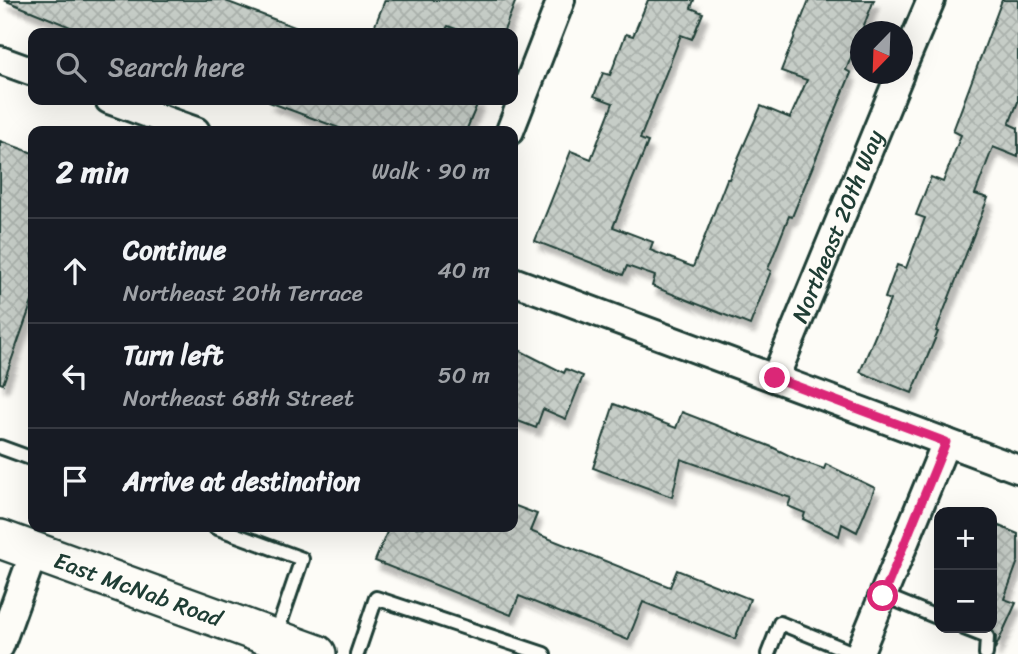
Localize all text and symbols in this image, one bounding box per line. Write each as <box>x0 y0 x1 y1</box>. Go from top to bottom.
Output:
north arrow <box>850 21 913 84</box>
search box <box>28 28 518 105</box>
text: Search here <box>108 44 245 90</box>
icon: search <box>52 48 90 86</box>
street label: Northeast 20th Way <box>780 124 896 329</box>
text: 2 min <box>56 145 129 199</box>
text: Walk · 90 m <box>372 151 490 192</box>
text: Continue <box>123 227 226 273</box>
text: 40 m <box>437 250 490 291</box>
icon: ahead <box>56 252 94 290</box>
text: Northeast 20th Terrace <box>123 273 363 314</box>
text: Turn left <box>123 332 223 378</box>
text: 50 m <box>438 355 490 396</box>
icon: left <box>56 357 94 395</box>
route end <box>759 362 790 393</box>
text: Northeast 68th Street <box>123 378 354 419</box>
text: Arrive at destination <box>123 458 360 504</box>
icon: arrive <box>56 462 94 500</box>
map controls <box>934 507 997 633</box>
button: + <box>934 507 997 570</box>
street label: East McNab Road <box>48 540 230 640</box>
button: − <box>934 570 997 633</box>
route start <box>867 580 898 611</box>

